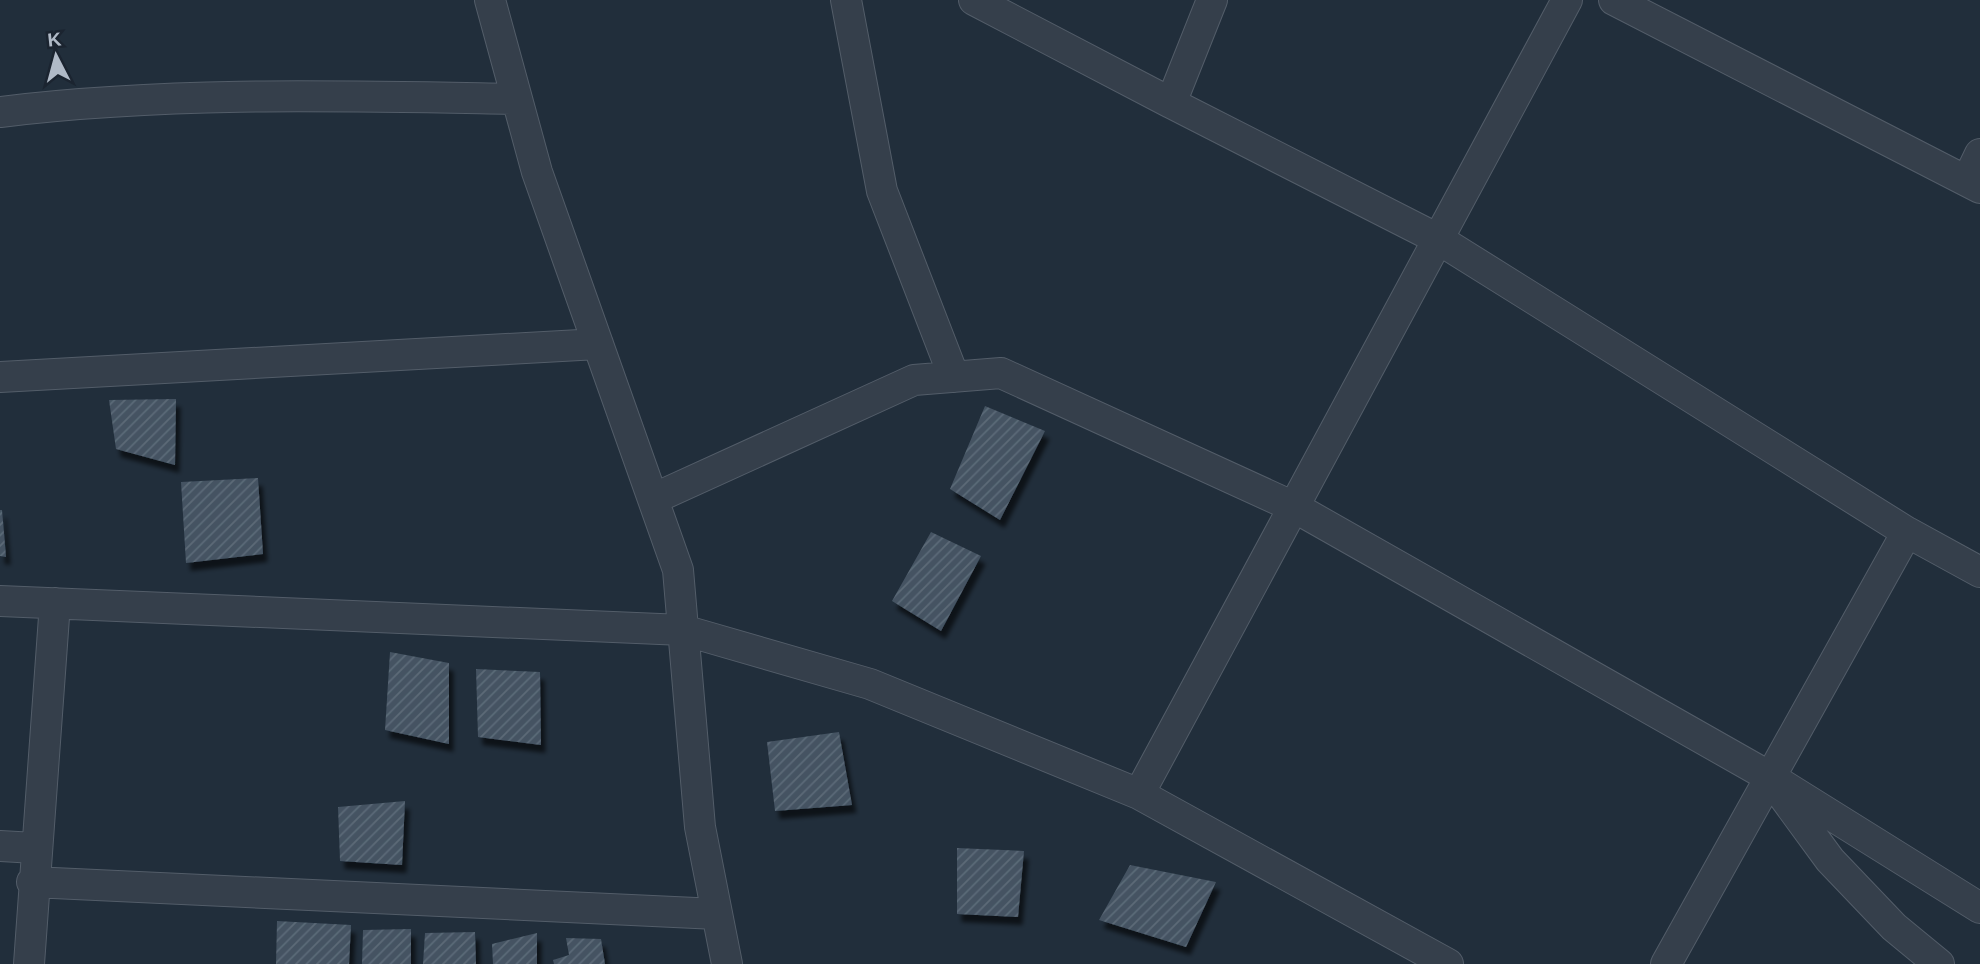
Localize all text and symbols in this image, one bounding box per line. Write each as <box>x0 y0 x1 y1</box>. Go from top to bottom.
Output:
north arrow <box>21 21 91 91</box>
text: K <box>46 28 62 51</box>

